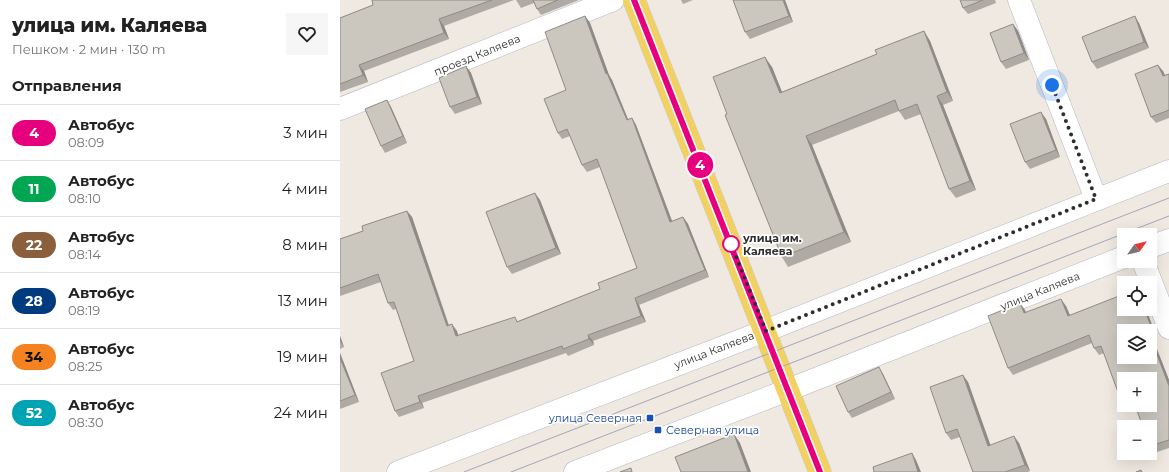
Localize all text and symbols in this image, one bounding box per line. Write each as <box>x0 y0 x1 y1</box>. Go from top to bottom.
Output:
button: heart <box>286 13 328 55</box>
text: улица им. Каляева <box>12 14 207 37</box>
street label: проезд Каляева <box>432 31 522 79</box>
text: Пешком · 2 мин · 130 m <box>12 41 165 57</box>
your location <box>1042 75 1062 95</box>
text: Отправления <box>12 76 122 95</box>
text: Автобус <box>68 115 135 134</box>
text: 3 мин <box>283 123 328 142</box>
text: 4 <box>29 124 39 142</box>
text: 08:09 <box>68 134 104 150</box>
line badge: 4 <box>687 152 713 178</box>
text: 4 <box>695 156 705 174</box>
text: Автобус <box>68 171 135 190</box>
text: 4 мин <box>282 179 328 198</box>
text: 11 <box>29 180 39 198</box>
text: 08:10 <box>68 190 101 206</box>
text: Автобус <box>68 227 135 246</box>
north arrow <box>1117 228 1157 268</box>
map controls <box>1117 228 1157 460</box>
place label: улица им. Каляева <box>742 231 802 258</box>
text: 8 мин <box>282 235 328 254</box>
marker: улица им. Каляева <box>722 235 740 253</box>
text: 22 <box>26 236 42 254</box>
text: 08:14 <box>68 246 101 262</box>
street label: улица Каляева <box>997 269 1082 314</box>
button: locate <box>1117 276 1157 316</box>
text: Автобус <box>68 283 135 302</box>
text: 13 мин <box>278 291 328 310</box>
text: 28 <box>25 292 43 310</box>
text: 08:19 <box>68 302 100 318</box>
button: layers <box>1117 324 1157 364</box>
street label: улица Каляева <box>671 328 756 372</box>
text: Автобус <box>68 339 135 358</box>
text: 19 мин <box>277 347 328 366</box>
text: 34 <box>25 348 43 366</box>
text: 08:25 <box>68 358 102 374</box>
button: + <box>1117 372 1157 412</box>
text: Автобус <box>68 395 135 414</box>
text: 24 мин <box>274 403 328 422</box>
text: 52 <box>26 404 42 422</box>
place label: улица Северная <box>548 411 642 425</box>
marker: улица Северная <box>645 413 655 423</box>
text: 08:30 <box>68 414 104 430</box>
button: − <box>1117 420 1157 460</box>
place label: Северная улица <box>666 423 759 437</box>
marker: Северная улица <box>653 425 663 435</box>

